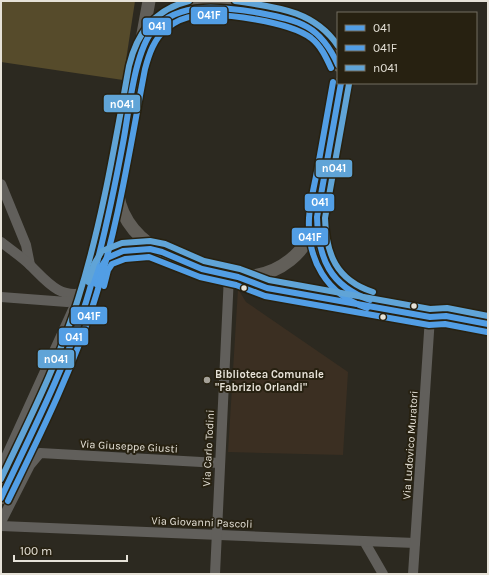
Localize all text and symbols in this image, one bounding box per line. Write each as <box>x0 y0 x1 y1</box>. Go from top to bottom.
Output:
line badge: 041F <box>190 6 228 25</box>
text: 041F <box>197 9 221 22</box>
legend <box>337 12 477 84</box>
line badge: 041 <box>142 17 172 36</box>
text: 041 <box>148 20 166 33</box>
text: 041 <box>373 21 391 35</box>
text: 041F <box>373 41 397 55</box>
text: n041 <box>373 61 398 75</box>
line badge: n041 <box>103 94 141 113</box>
text: n041 <box>110 98 134 111</box>
line badge: n041 <box>315 159 353 178</box>
text: n041 <box>322 162 346 175</box>
line badge: 041 <box>304 193 335 212</box>
text: 041 <box>311 196 329 209</box>
line badge: 041F <box>291 227 329 246</box>
text: 041F <box>298 231 322 244</box>
unlabelled marker <box>239 283 249 293</box>
unlabelled marker <box>409 301 419 311</box>
line badge: 041F <box>70 306 108 325</box>
text: 041F <box>77 310 101 323</box>
unlabelled marker <box>378 312 388 322</box>
line badge: 041 <box>58 327 89 346</box>
text: 041 <box>65 331 83 344</box>
line badge: n041 <box>37 349 75 369</box>
text: n041 <box>44 353 68 366</box>
place label: Biblioteca Comunale "Fabrizio Orlandi" <box>215 368 324 394</box>
marker: Biblioteca Comunale "Fabrizio Orlandi" <box>202 375 212 385</box>
street label: Via Ludovico Muratori <box>400 390 421 500</box>
street label: Via Carlo Todini <box>200 409 217 487</box>
street label: Via Giuseppe Giusti <box>80 437 178 456</box>
street label: Via Giovanni Pascoli <box>151 514 253 531</box>
scale bar <box>14 537 127 563</box>
text: 100 m <box>20 544 52 558</box>

